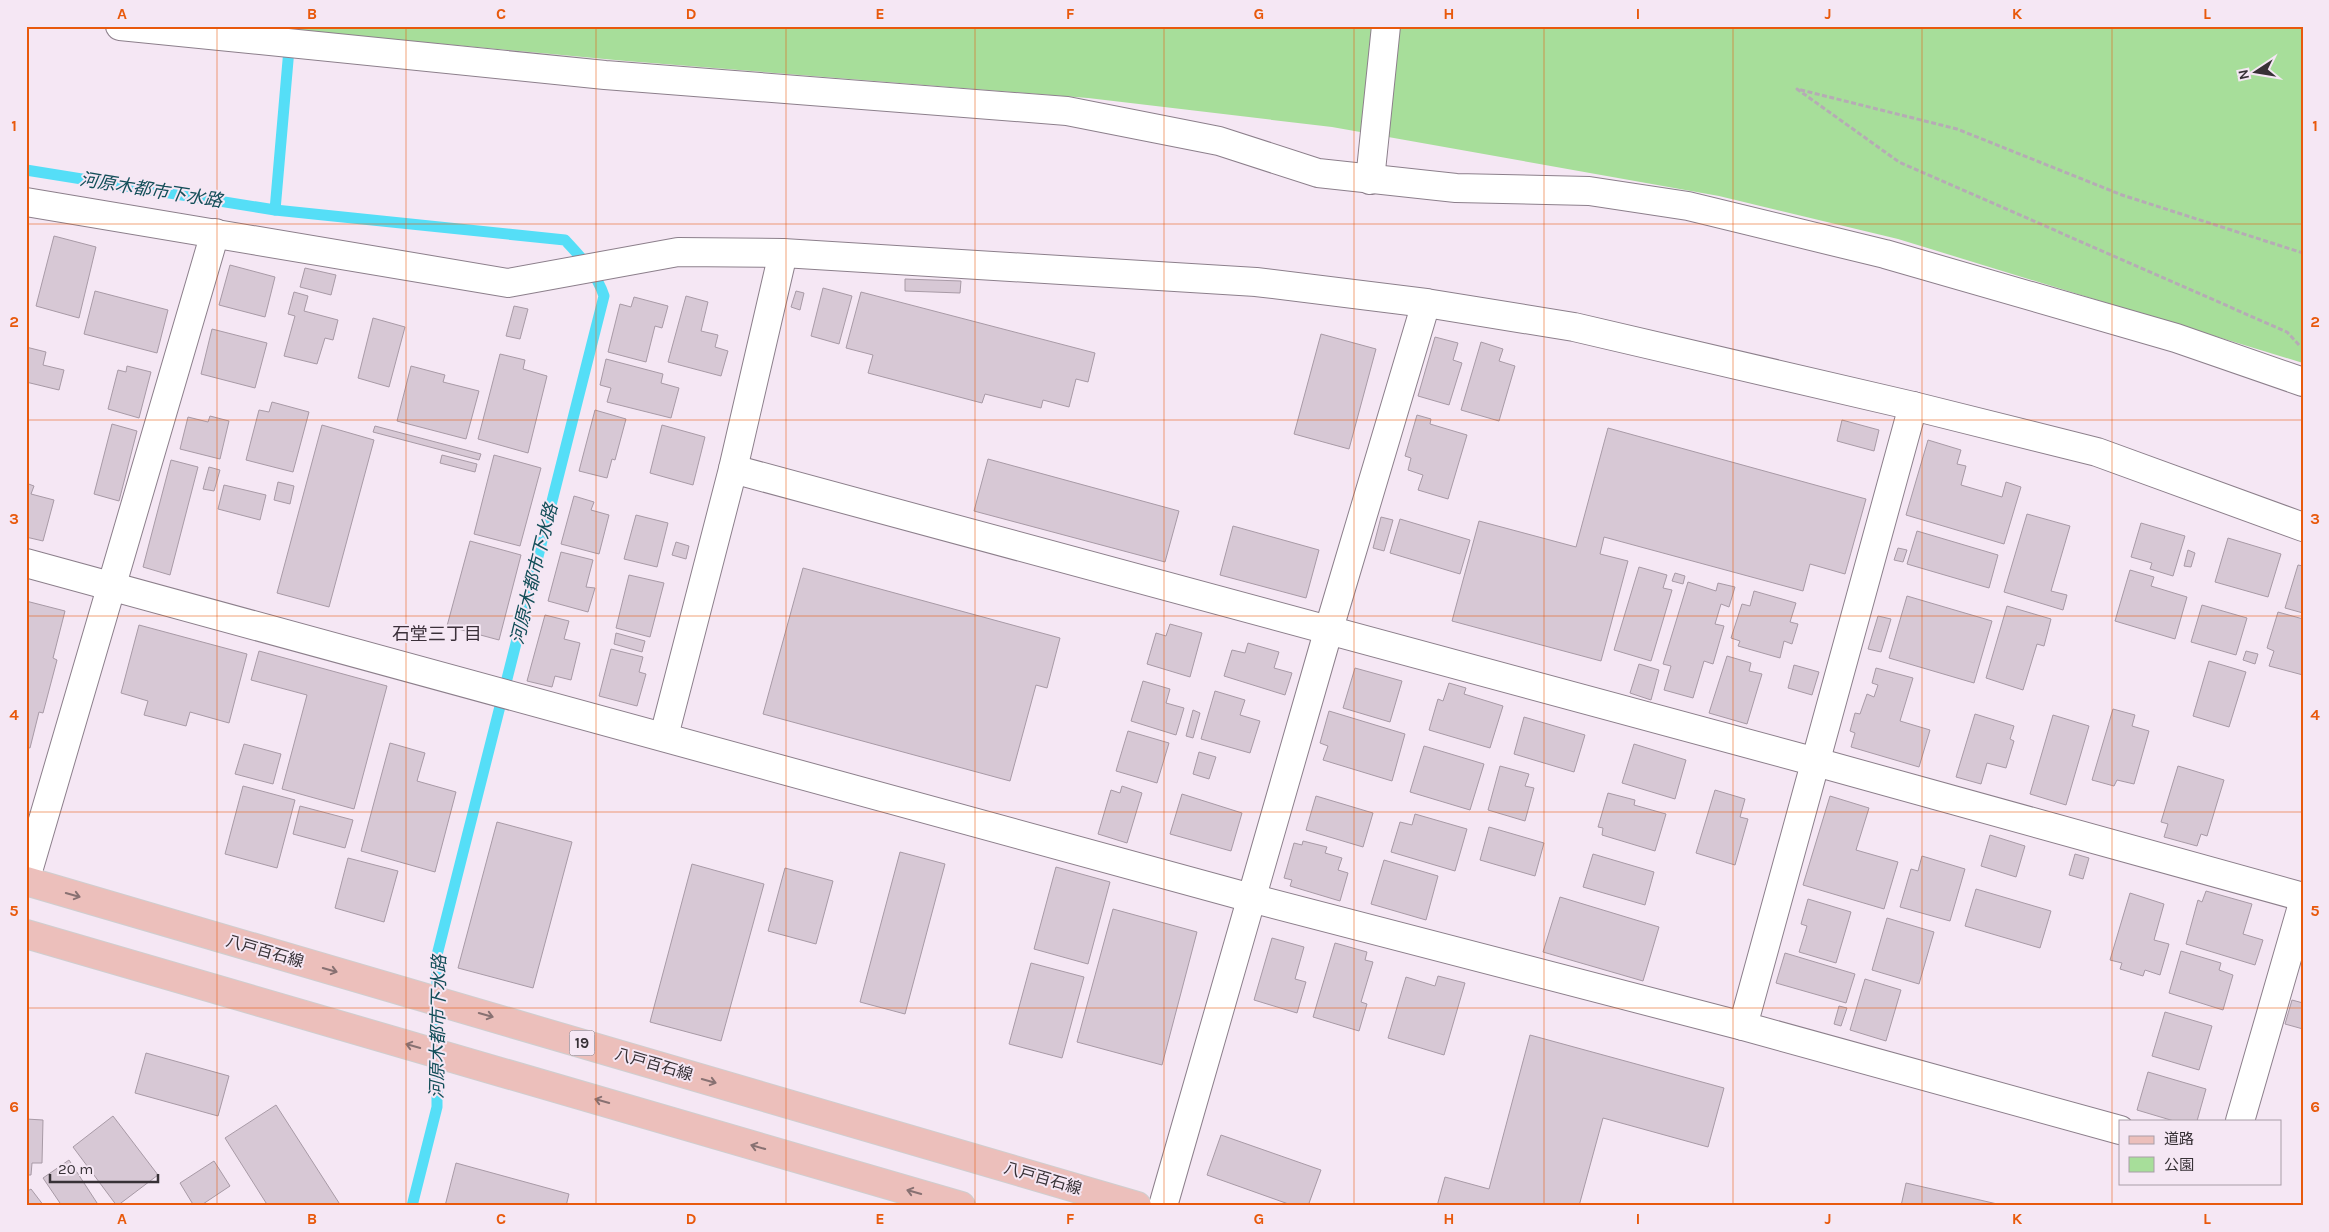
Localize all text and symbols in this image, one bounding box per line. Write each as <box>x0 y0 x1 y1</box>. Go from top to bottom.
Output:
text: A <box>117 4 127 23</box>
text: B <box>307 4 317 23</box>
text: C <box>496 4 506 23</box>
text: D <box>686 4 697 23</box>
text: E <box>875 4 885 23</box>
text: F <box>1066 4 1075 23</box>
text: G <box>1254 4 1264 23</box>
text: H <box>1443 4 1455 23</box>
text: I <box>1636 4 1640 23</box>
text: J <box>1824 4 1832 23</box>
text: K <box>2012 4 2023 23</box>
text: L <box>2203 4 2211 23</box>
north arrow <box>2232 48 2282 98</box>
text: N <box>2234 68 2253 81</box>
text: 1 <box>11 116 17 135</box>
text: 1 <box>2312 116 2318 135</box>
water label: 河原木都市下水路 <box>78 168 226 212</box>
text: 2 <box>9 312 19 331</box>
text: 2 <box>2310 312 2320 331</box>
water label: 河原木都市下水路 <box>506 500 563 647</box>
text: 3 <box>9 509 19 528</box>
text: 3 <box>2310 509 2320 528</box>
district label: 石堂三丁目 <box>392 623 482 645</box>
text: 4 <box>9 705 19 724</box>
text: 4 <box>2310 705 2320 724</box>
one-way arrow <box>65 890 81 900</box>
text: 5 <box>9 901 19 920</box>
text: 5 <box>2310 901 2320 920</box>
street label: 八戸百石線 <box>224 931 306 971</box>
water label: 河原木都市下水路 <box>426 953 450 1099</box>
one-way arrow <box>321 965 337 975</box>
one-way arrow <box>477 1011 493 1021</box>
road number: 19 <box>570 1030 594 1056</box>
one-way arrow <box>405 1041 421 1051</box>
street label: 八戸百石線 <box>613 1044 695 1084</box>
one-way arrow <box>701 1076 717 1086</box>
one-way arrow <box>595 1096 611 1106</box>
text: 6 <box>9 1097 19 1116</box>
text: 6 <box>2310 1097 2320 1116</box>
legend <box>2119 1120 2282 1184</box>
text: 道路 <box>2164 1130 2194 1148</box>
one-way arrow <box>751 1141 767 1151</box>
scale bar <box>50 1152 158 1184</box>
text: 公園 <box>2164 1156 2194 1174</box>
street label: 八戸百石線 <box>1002 1158 1084 1198</box>
text: 20 m <box>58 1160 93 1178</box>
one-way arrow <box>907 1187 923 1197</box>
text: A <box>117 1209 127 1228</box>
text: B <box>307 1209 317 1228</box>
text: C <box>496 1209 506 1228</box>
text: D <box>686 1209 697 1228</box>
text: E <box>875 1209 885 1228</box>
text: F <box>1066 1209 1075 1228</box>
text: G <box>1254 1209 1264 1228</box>
text: H <box>1443 1209 1455 1228</box>
text: I <box>1636 1209 1640 1228</box>
text: J <box>1824 1209 1832 1228</box>
text: K <box>2012 1209 2023 1228</box>
text: L <box>2203 1209 2211 1228</box>

